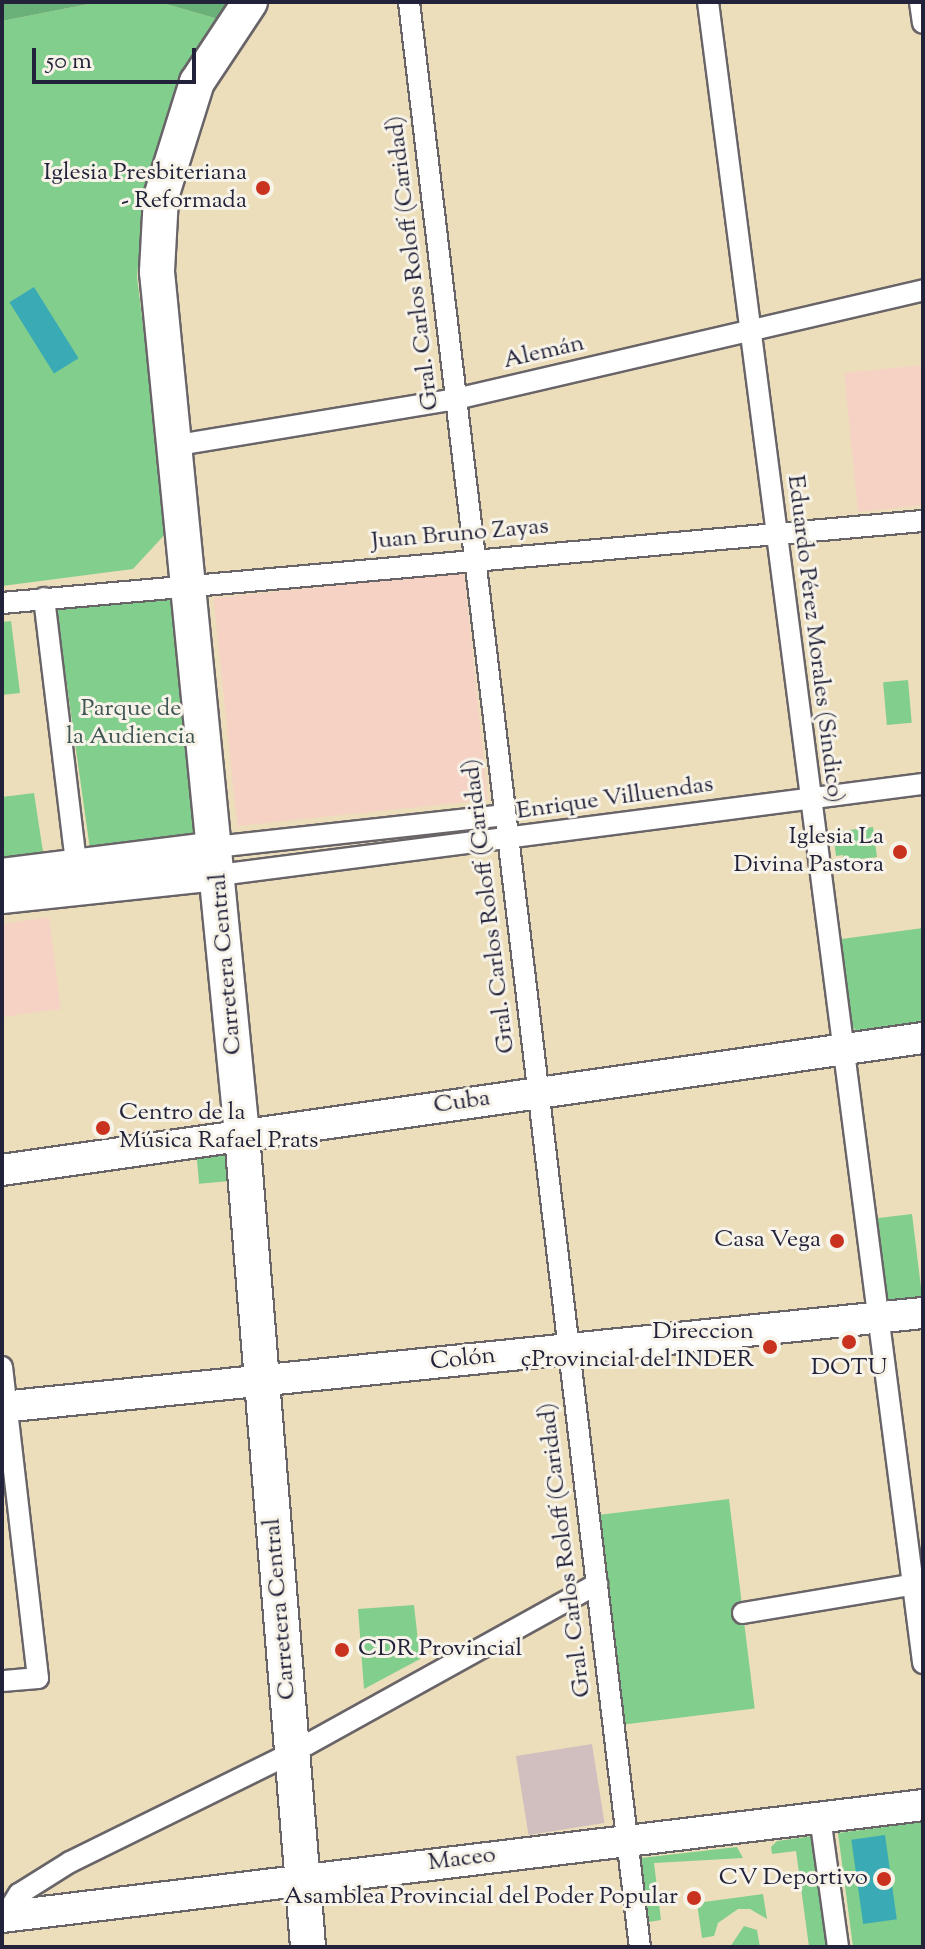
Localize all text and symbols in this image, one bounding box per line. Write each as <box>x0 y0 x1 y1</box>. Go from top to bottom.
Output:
scale bar <box>36 32 200 82</box>
text: 50 m <box>46 45 92 79</box>
street label: Gral. Carlos Roloff (Caridad) <box>382 114 446 412</box>
place label: Iglesia Presbiteriana - Reformada <box>43 160 247 216</box>
marker: Iglesia Presbiteriana - Reformada <box>254 179 272 197</box>
street label: Alemán <box>501 330 587 376</box>
street label: Eduardo Pérez Morales (Síndico) <box>780 473 848 805</box>
street label: Juan Bruno Zayas <box>370 513 550 557</box>
park label: Parque de la Audiencia <box>66 696 196 752</box>
street label: Gral. Carlos Roloff (Caridad) <box>458 757 522 1055</box>
street label: Enrique Villuendas <box>515 771 715 827</box>
place label: Iglesia La Divina Pastora <box>733 824 884 880</box>
marker: Iglesia La Divina Pastora <box>891 843 909 861</box>
street label: Carretera Central <box>205 872 249 1056</box>
street label: Cuba <box>432 1085 492 1121</box>
place label: Centro de la Música Rafael Prats <box>119 1100 319 1156</box>
marker: Centro de la Música Rafael Prats <box>94 1119 112 1137</box>
place label: Casa Vega <box>714 1227 821 1255</box>
marker: Casa Vega <box>828 1232 846 1250</box>
place label: Direccion çProvincial del INDER <box>521 1319 754 1375</box>
marker: DOTU <box>840 1333 858 1351</box>
marker: Direccion çProvincial del INDER <box>761 1338 779 1356</box>
street label: Colón <box>429 1342 497 1378</box>
place label: DOTU <box>811 1355 887 1383</box>
street label: Gral. Carlos Roloff (Caridad) <box>534 1401 598 1699</box>
street label: Carretera Central <box>259 1517 303 1701</box>
place label: CDR Provincial <box>358 1636 522 1664</box>
marker: CDR Provincial <box>333 1641 351 1659</box>
street label: Maceo <box>427 1842 497 1878</box>
place label: CV Deportivo <box>719 1865 868 1893</box>
marker: CV Deportivo <box>875 1870 893 1888</box>
place label: Asamblea Provincial del Poder Popular <box>284 1884 678 1912</box>
marker: Asamblea Provincial del Poder Popular <box>685 1889 703 1907</box>

